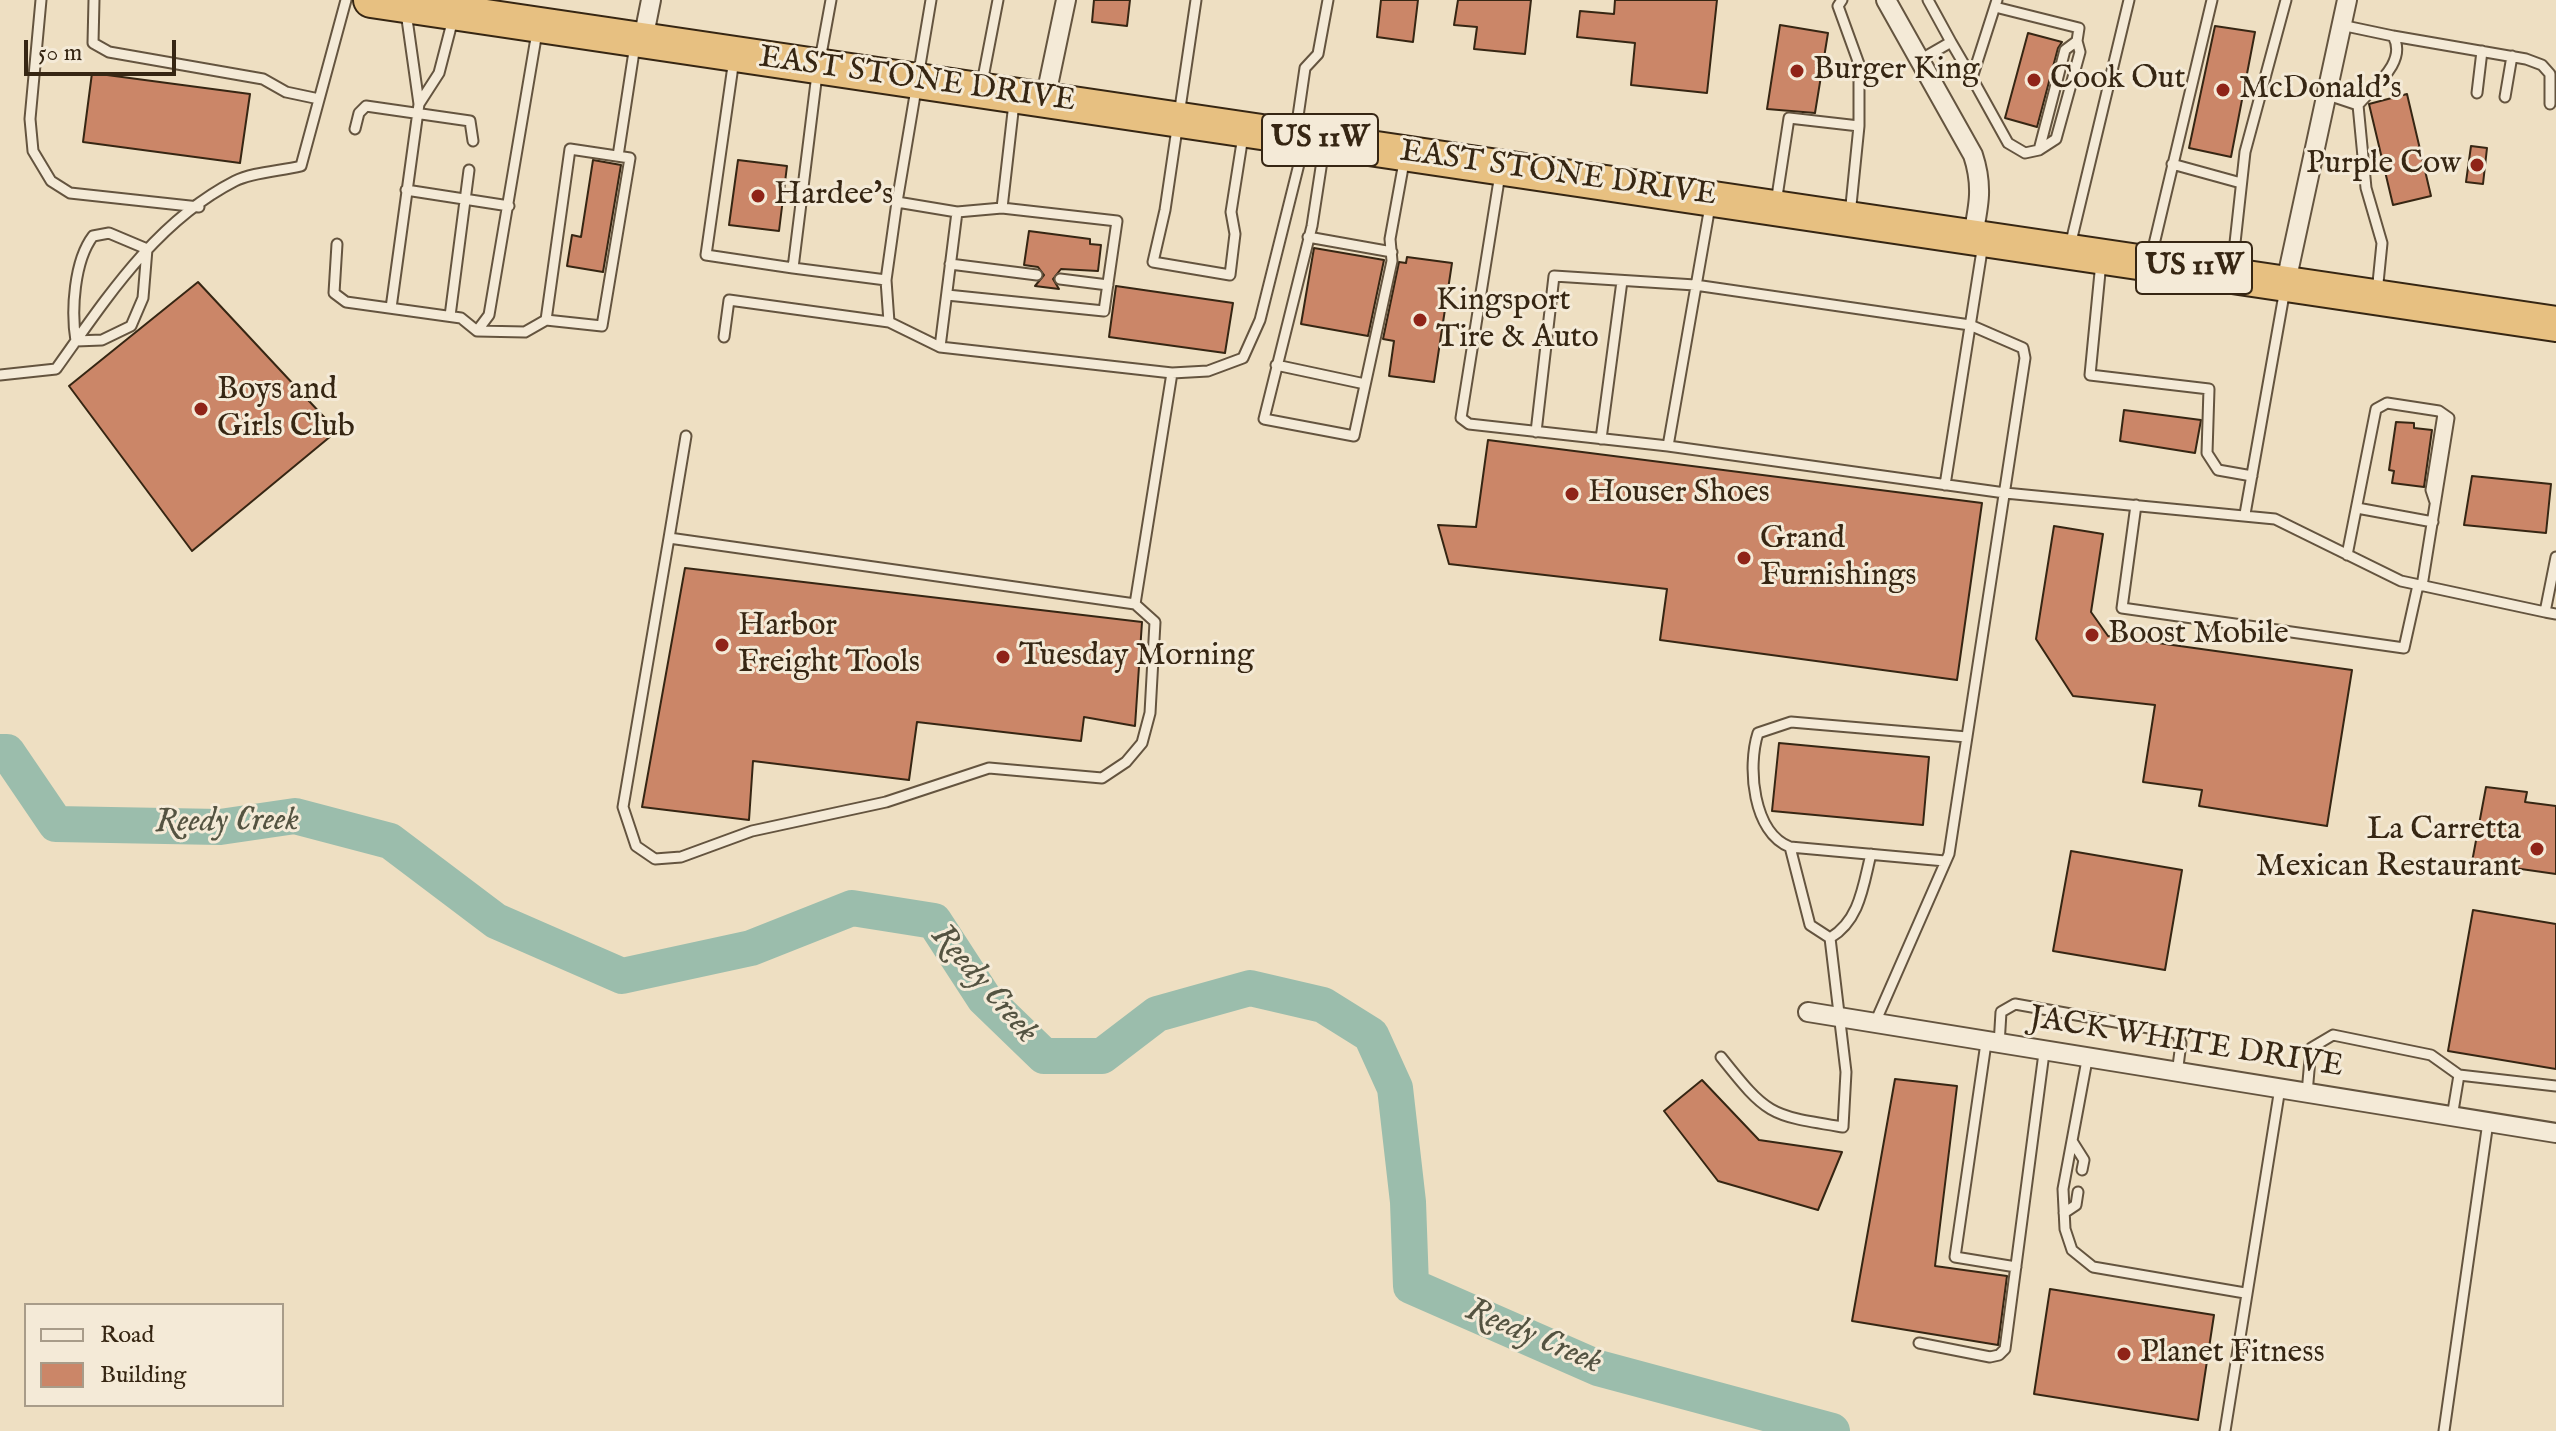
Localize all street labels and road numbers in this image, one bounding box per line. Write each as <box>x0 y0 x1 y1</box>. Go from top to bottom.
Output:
street label: EAST STONE DRIVE <box>756 40 1078 122</box>
road number: US 11W <box>1262 114 1378 166</box>
street label: EAST STONE DRIVE <box>1397 134 1719 216</box>
road number: US 11W <box>2136 242 2252 294</box>
street label: JACK WHITE DRIVE <box>2026 1000 2346 1088</box>

